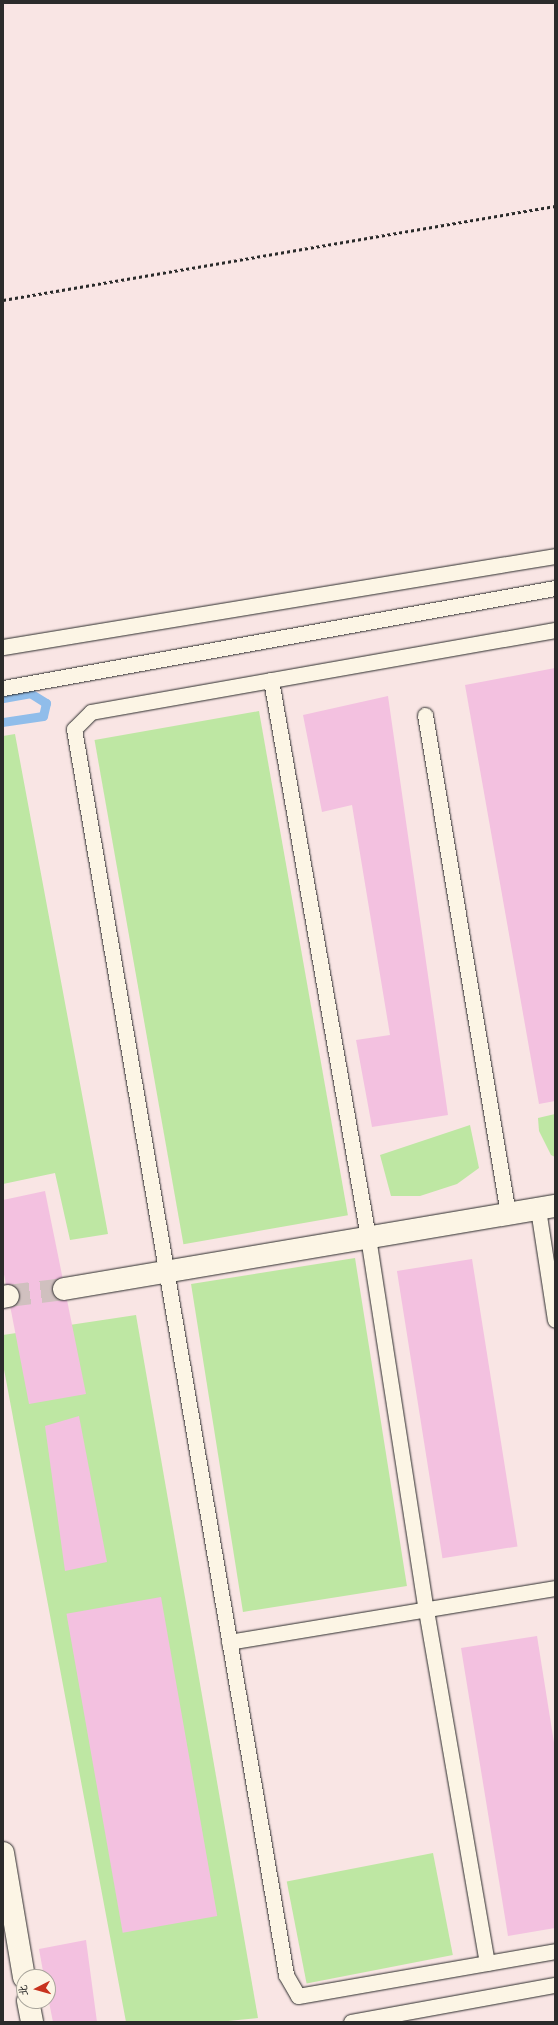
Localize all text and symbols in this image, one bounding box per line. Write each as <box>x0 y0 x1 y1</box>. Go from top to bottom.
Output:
north arrow <box>16 1969 56 2009</box>
text: 北 <box>17 1984 34 1996</box>

